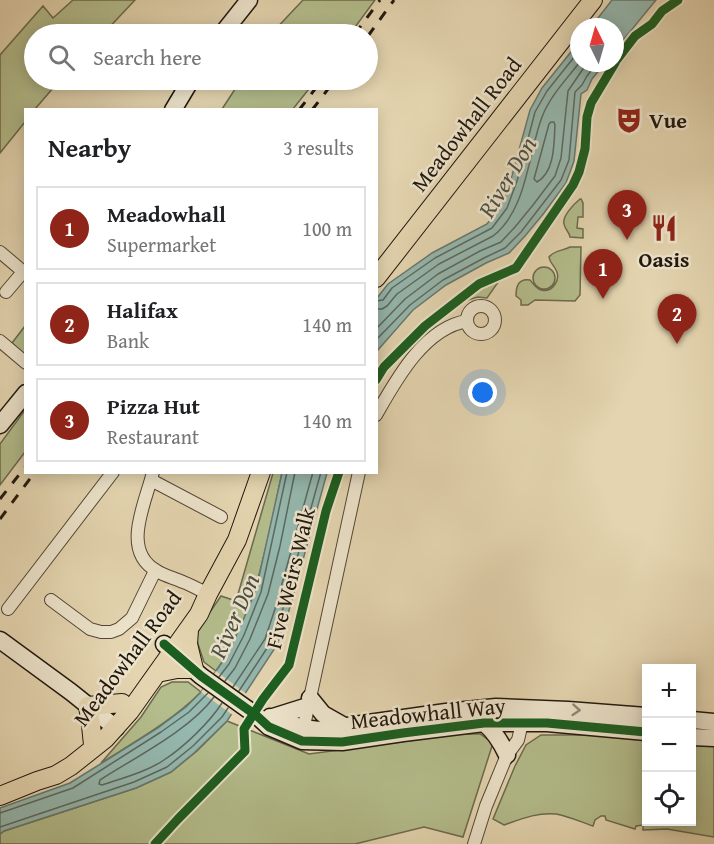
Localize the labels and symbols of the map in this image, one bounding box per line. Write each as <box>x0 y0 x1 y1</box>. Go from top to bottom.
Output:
north arrow <box>570 18 624 72</box>
street label: Meadowhall Road <box>403 50 529 198</box>
place label: Vue <box>649 104 687 136</box>
theatre icon: Vue <box>614 105 644 135</box>
water label: River Don <box>469 130 545 225</box>
pin: 3 <box>608 190 646 240</box>
restaurant icon: Oasis <box>649 213 679 243</box>
place label: Oasis <box>639 243 689 275</box>
pin: 1 <box>584 250 622 299</box>
pin: 2 <box>658 294 696 344</box>
your location <box>468 378 497 407</box>
street label: Five Weirs Walk <box>257 503 323 652</box>
water label: River Don <box>199 568 268 665</box>
street label: Meadowhall Road <box>65 583 189 733</box>
street label: Meadowhall Way <box>349 689 507 737</box>
one-way arrow <box>571 704 580 717</box>

